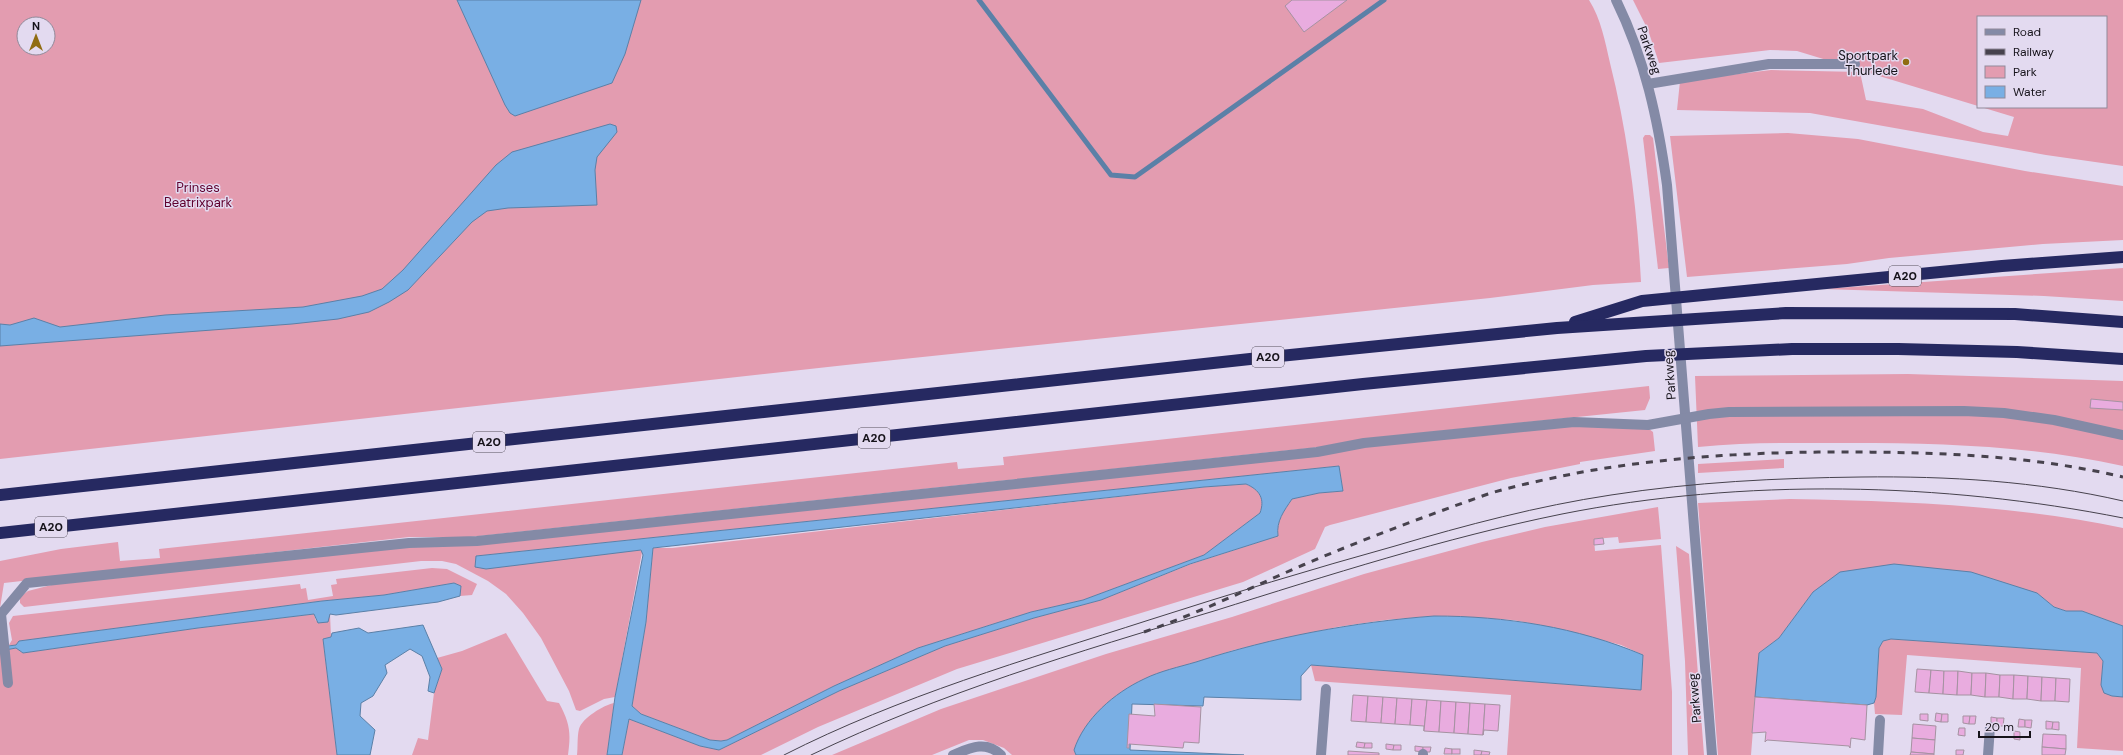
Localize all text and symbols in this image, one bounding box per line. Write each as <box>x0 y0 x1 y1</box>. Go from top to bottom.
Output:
north arrow <box>16 16 56 56</box>
legend <box>1977 16 2107 108</box>
text: N <box>32 19 40 33</box>
street label: Parkweg <box>1633 24 1666 77</box>
text: Road <box>2013 24 2041 40</box>
text: Railway <box>2013 44 2054 60</box>
place label: Sportpark Thurlede <box>1838 47 1898 79</box>
marker: Sportpark Thurlede <box>1901 57 1911 67</box>
text: Park <box>2013 64 2037 80</box>
text: Water <box>2013 84 2047 100</box>
park label: Prinses Beatrixpark <box>164 179 233 211</box>
road number: A20 <box>1889 266 1921 286</box>
road number: A20 <box>1252 347 1284 367</box>
street label: Parkweg <box>1659 349 1680 400</box>
road number: A20 <box>858 428 890 448</box>
road number: A20 <box>473 432 505 452</box>
road number: A20 <box>35 517 67 537</box>
street label: Parkweg <box>1684 672 1705 724</box>
scale bar <box>1979 713 2030 739</box>
text: 20 m <box>1985 719 2014 735</box>

